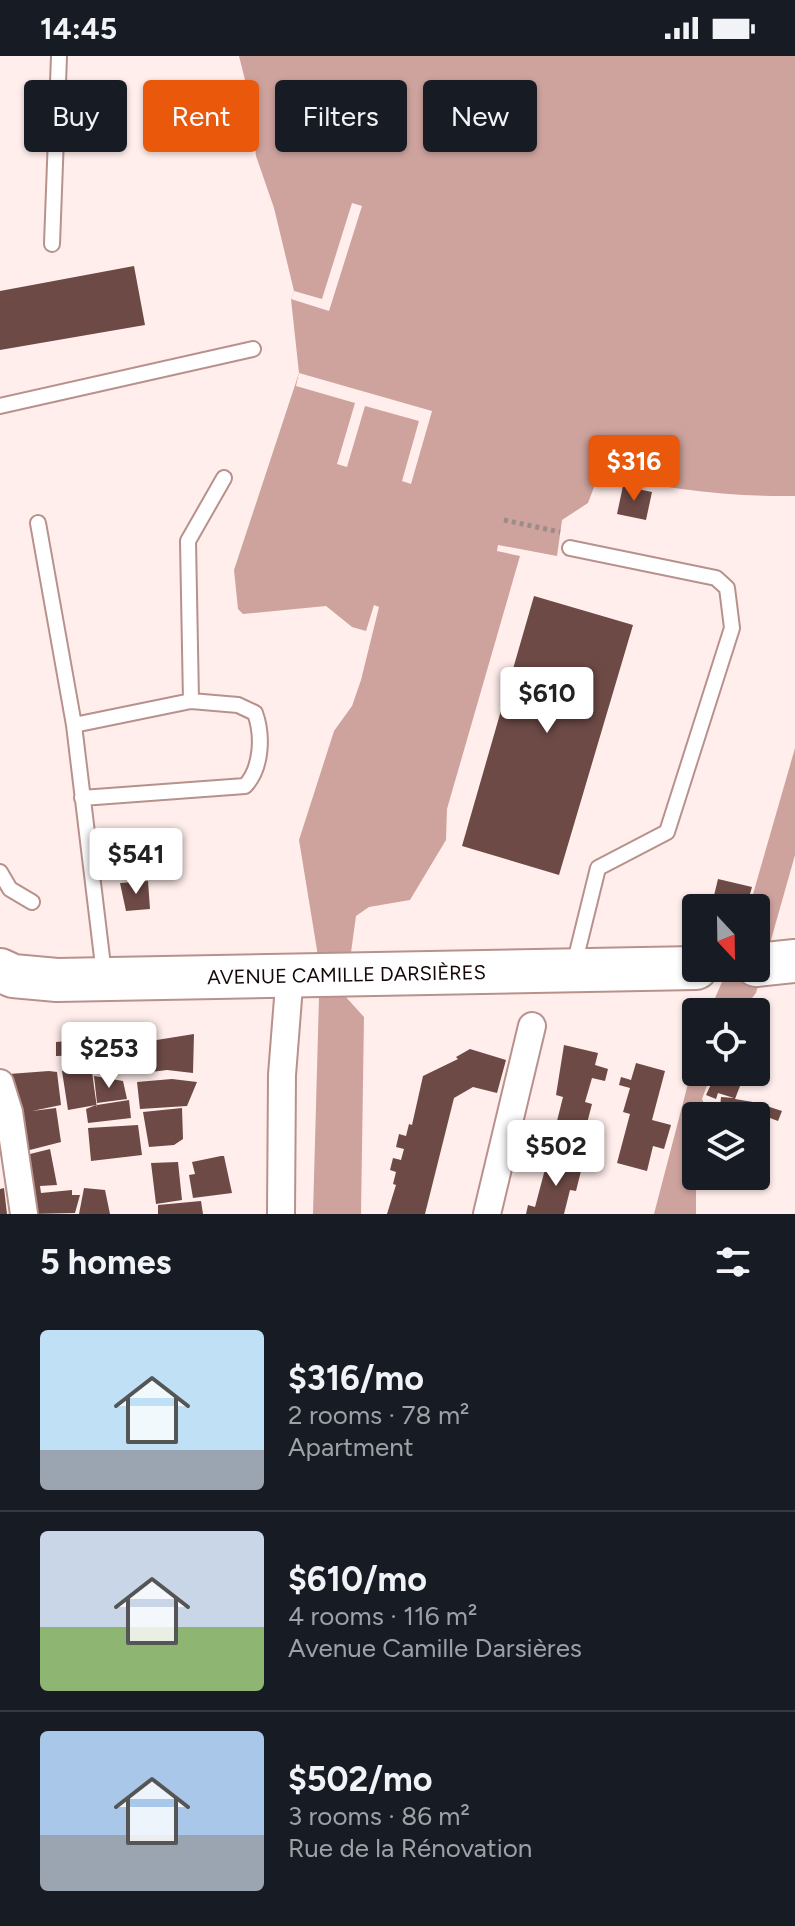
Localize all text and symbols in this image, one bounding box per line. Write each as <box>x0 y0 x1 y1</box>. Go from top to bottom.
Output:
text: 14:45 <box>40 10 117 47</box>
chip: Buy <box>24 80 127 152</box>
chip: Rent <box>143 80 259 152</box>
chip: Filters <box>275 80 407 152</box>
chip: New <box>423 80 537 152</box>
pin: $316 <box>587 435 681 503</box>
text: $316 <box>607 445 661 477</box>
pin: $610 <box>500 667 594 735</box>
text: $610 <box>518 677 576 709</box>
pin: $541 <box>89 828 183 896</box>
text: $541 <box>108 838 164 870</box>
north arrow <box>682 894 770 982</box>
map controls <box>682 894 770 1190</box>
street label: AVENUE CAMILLE DARSIÈRES <box>207 960 486 989</box>
button: locate <box>682 998 770 1086</box>
pin: $253 <box>62 1022 156 1090</box>
text: $253 <box>79 1032 139 1064</box>
button: layers <box>682 1102 770 1190</box>
pin: $502 <box>509 1120 603 1188</box>
text: $502 <box>525 1130 587 1162</box>
icon: filters <box>711 1240 755 1284</box>
text: 5 homes <box>40 1242 171 1283</box>
text: $316/mo <box>288 1358 424 1399</box>
icon: home <box>104 1362 200 1458</box>
text: 2 rooms · 78 m² <box>288 1399 469 1431</box>
text: Apartment <box>288 1431 414 1463</box>
text: $610/mo <box>288 1559 427 1600</box>
icon: home <box>104 1563 200 1659</box>
text: 4 rooms · 116 m² <box>288 1600 477 1632</box>
text: Avenue Camille Darsières <box>288 1632 582 1664</box>
text: $502/mo <box>288 1759 432 1800</box>
icon: home <box>104 1763 200 1859</box>
text: 3 rooms · 86 m² <box>288 1800 470 1832</box>
text: Rue de la Rénovation <box>288 1832 532 1864</box>

